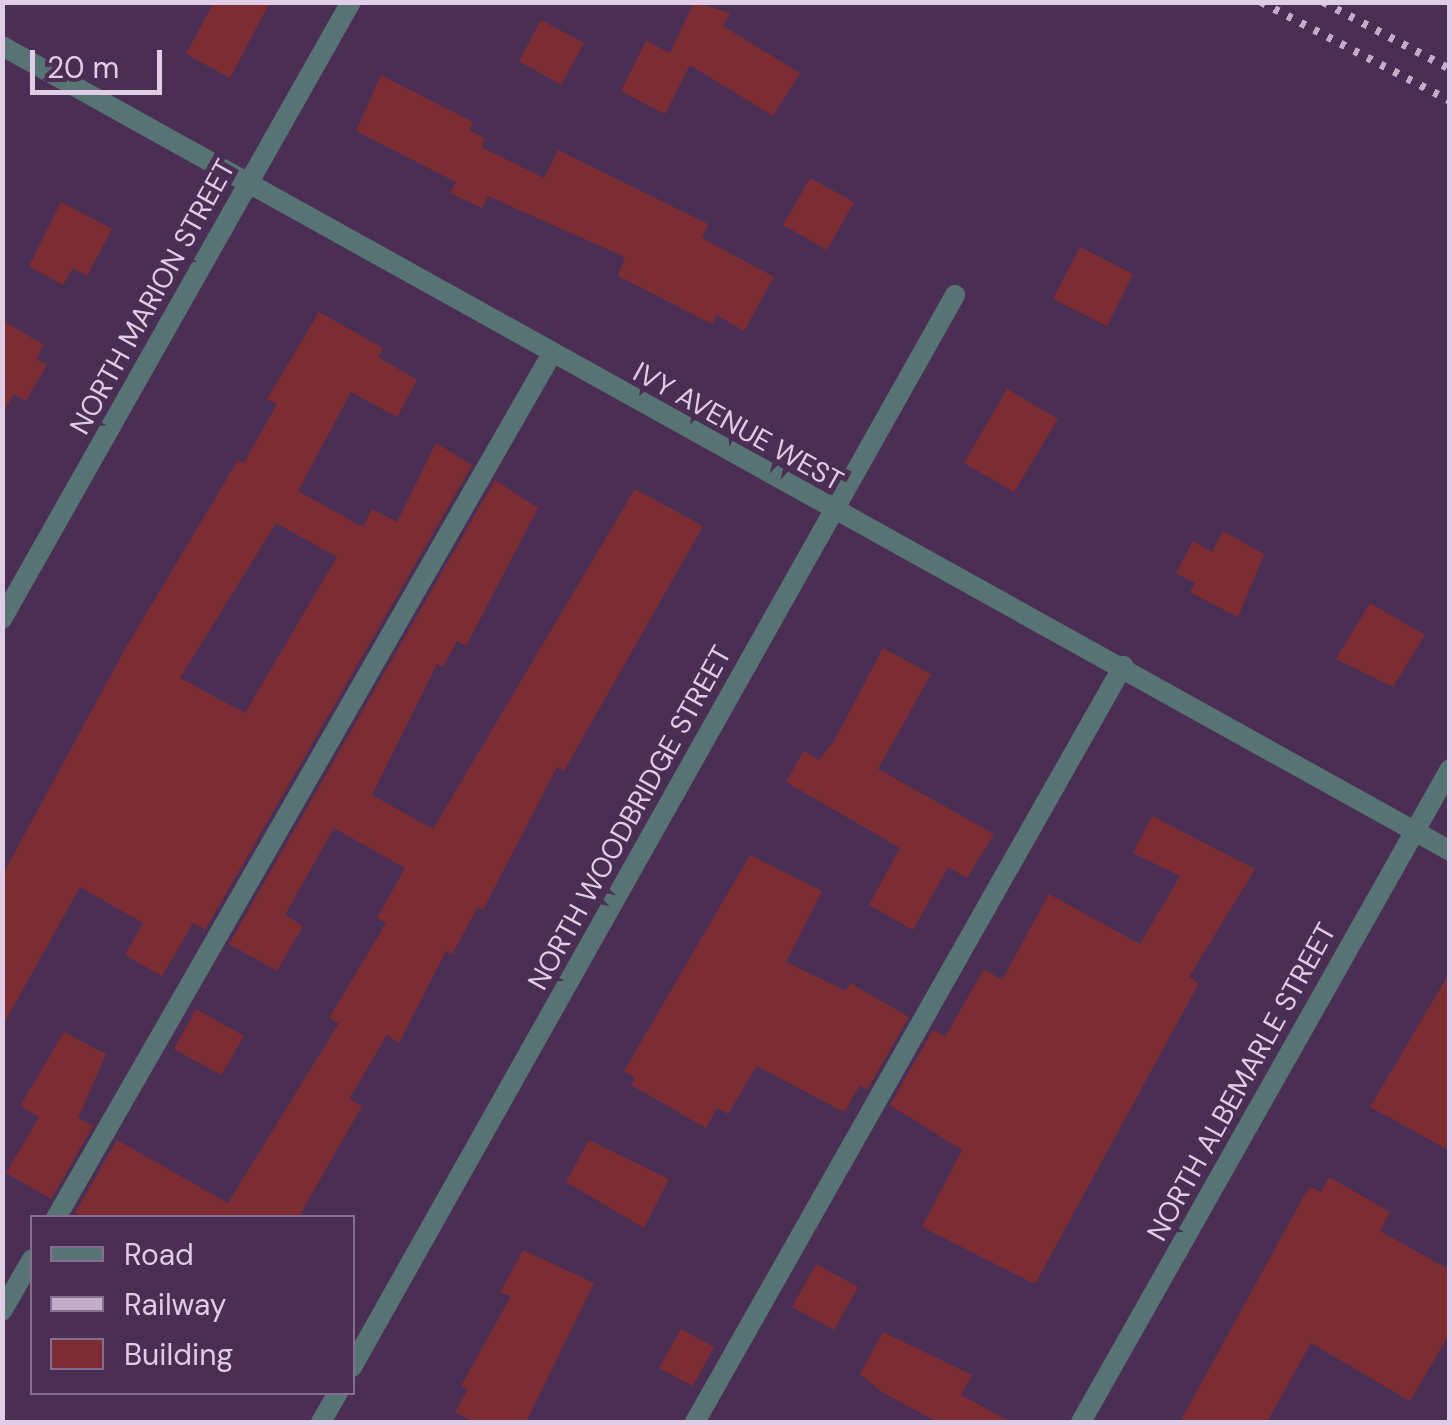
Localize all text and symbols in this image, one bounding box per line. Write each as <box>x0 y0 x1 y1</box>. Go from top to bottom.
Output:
scale bar <box>35 30 168 92</box>
text: 20 m <box>47 48 119 87</box>
street label: NORTH MARION STREET <box>63 154 243 440</box>
street label: IVY AVENUE WEST <box>627 355 849 499</box>
street label: NORTH WOODBRIDGE STREET <box>521 640 739 996</box>
street label: NORTH ALBEMARLE STREET <box>1140 917 1344 1247</box>
legend <box>30 1215 355 1395</box>
text: Road <box>124 1235 194 1274</box>
text: Railway <box>124 1285 227 1324</box>
text: Building <box>124 1335 233 1374</box>

